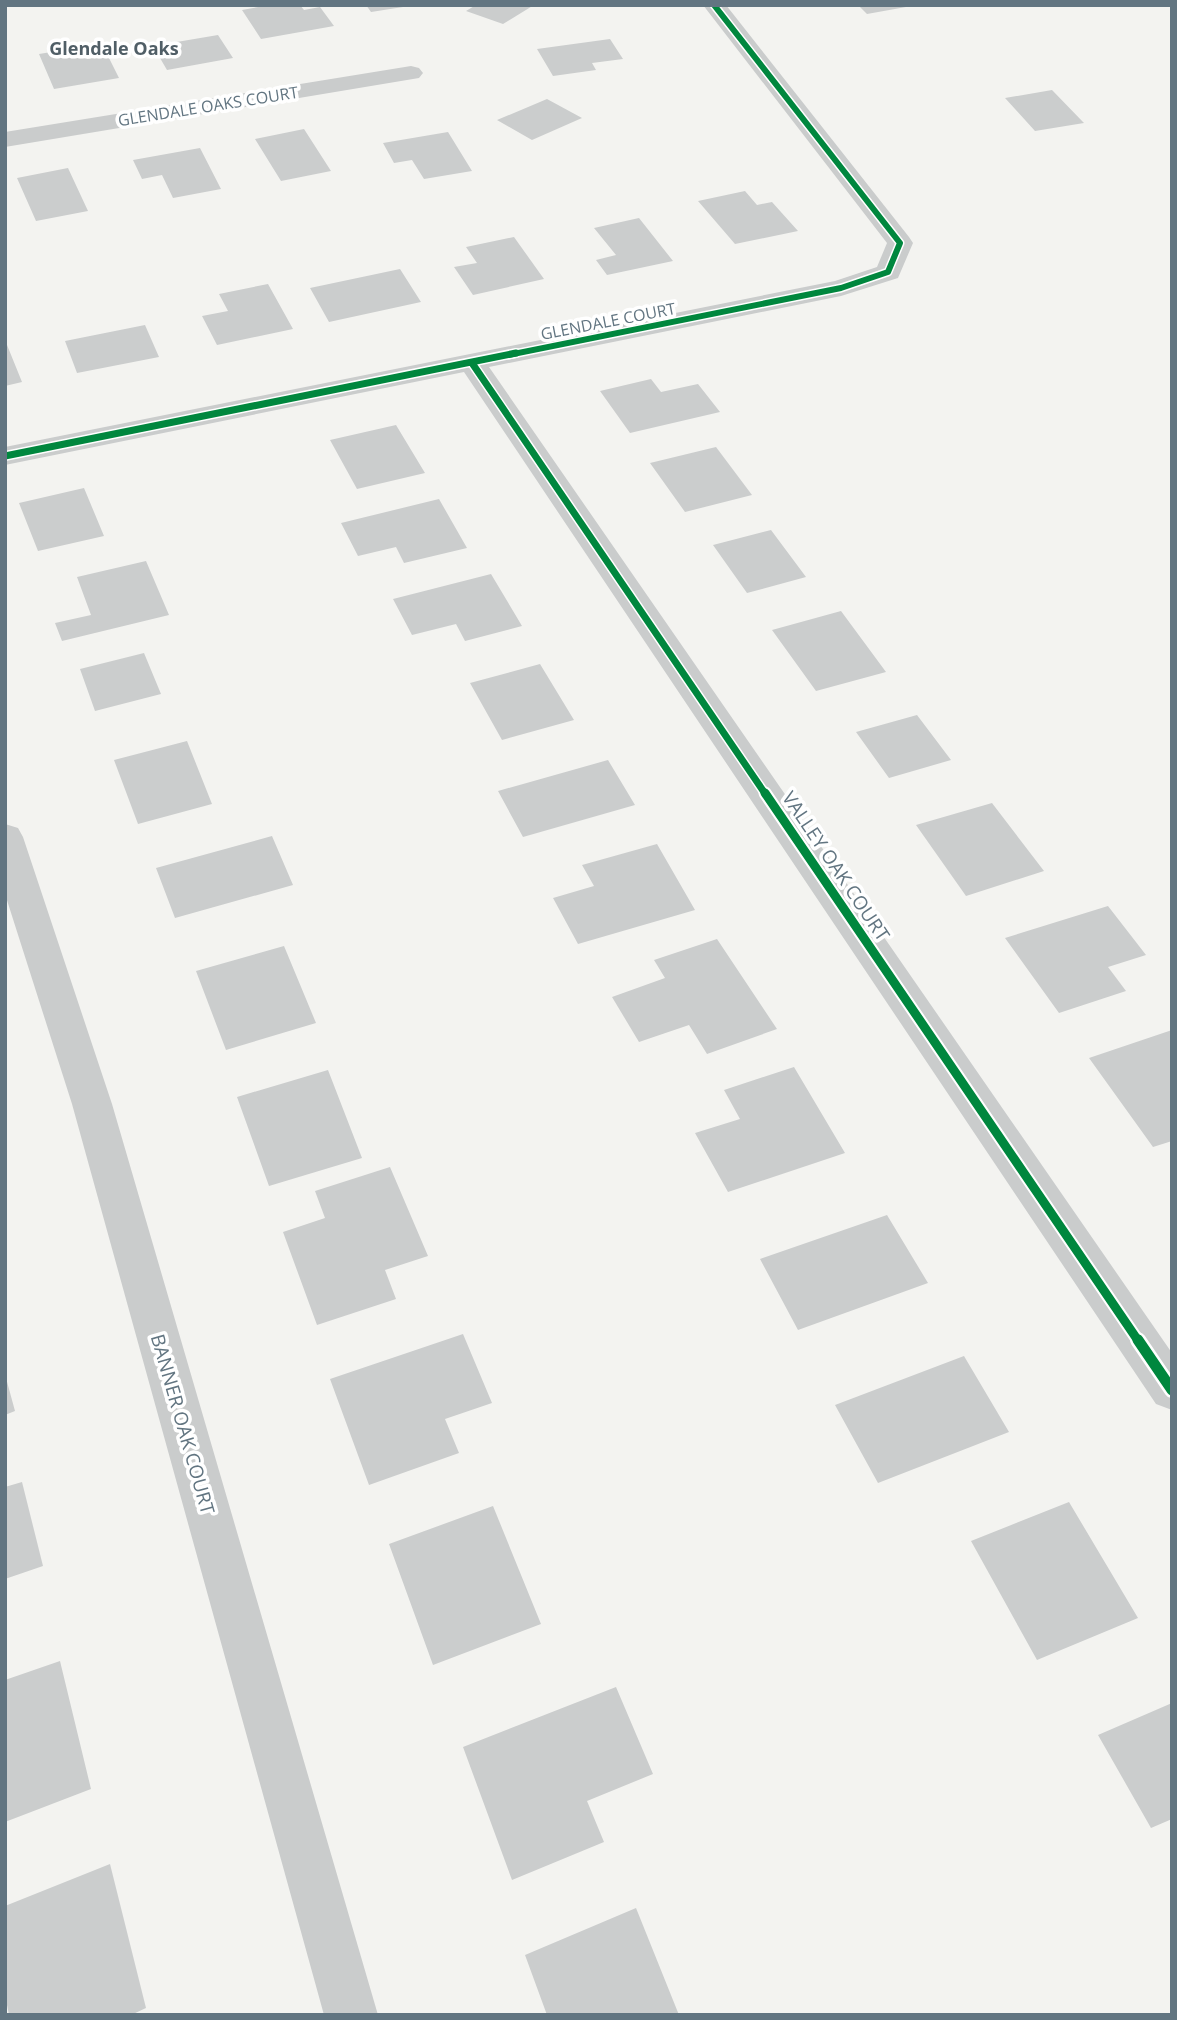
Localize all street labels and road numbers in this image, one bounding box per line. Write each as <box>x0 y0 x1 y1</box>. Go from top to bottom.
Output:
street label: GLENDALE OAKS COURT <box>116 81 300 131</box>
street label: GLENDALE COURT <box>539 297 677 345</box>
street label: VALLEY OAK COURT <box>776 786 896 946</box>
street label: BANNER OAK COURT <box>145 1331 221 1518</box>

